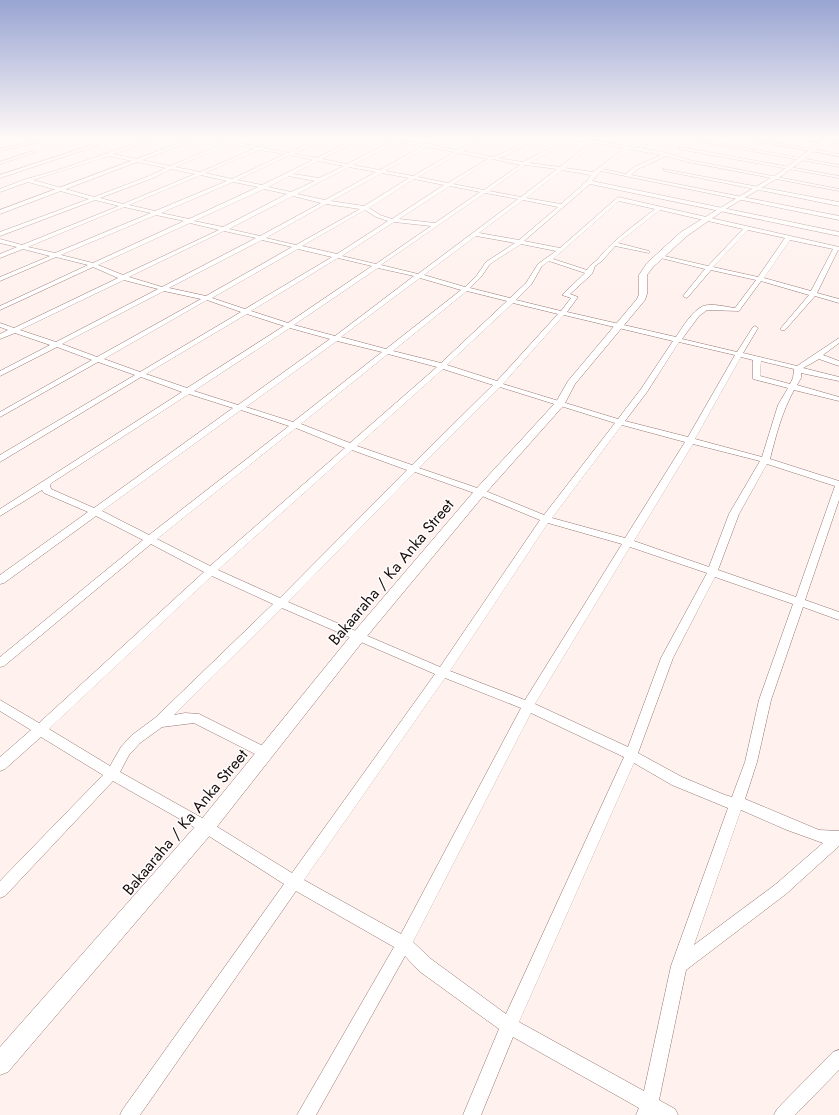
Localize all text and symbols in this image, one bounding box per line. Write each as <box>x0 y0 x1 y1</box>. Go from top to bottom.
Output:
street label: Bakaaraha / Ka Anka Street <box>323 494 459 650</box>
street label: Bakaaraha / Ka Anka Street <box>117 744 253 900</box>

